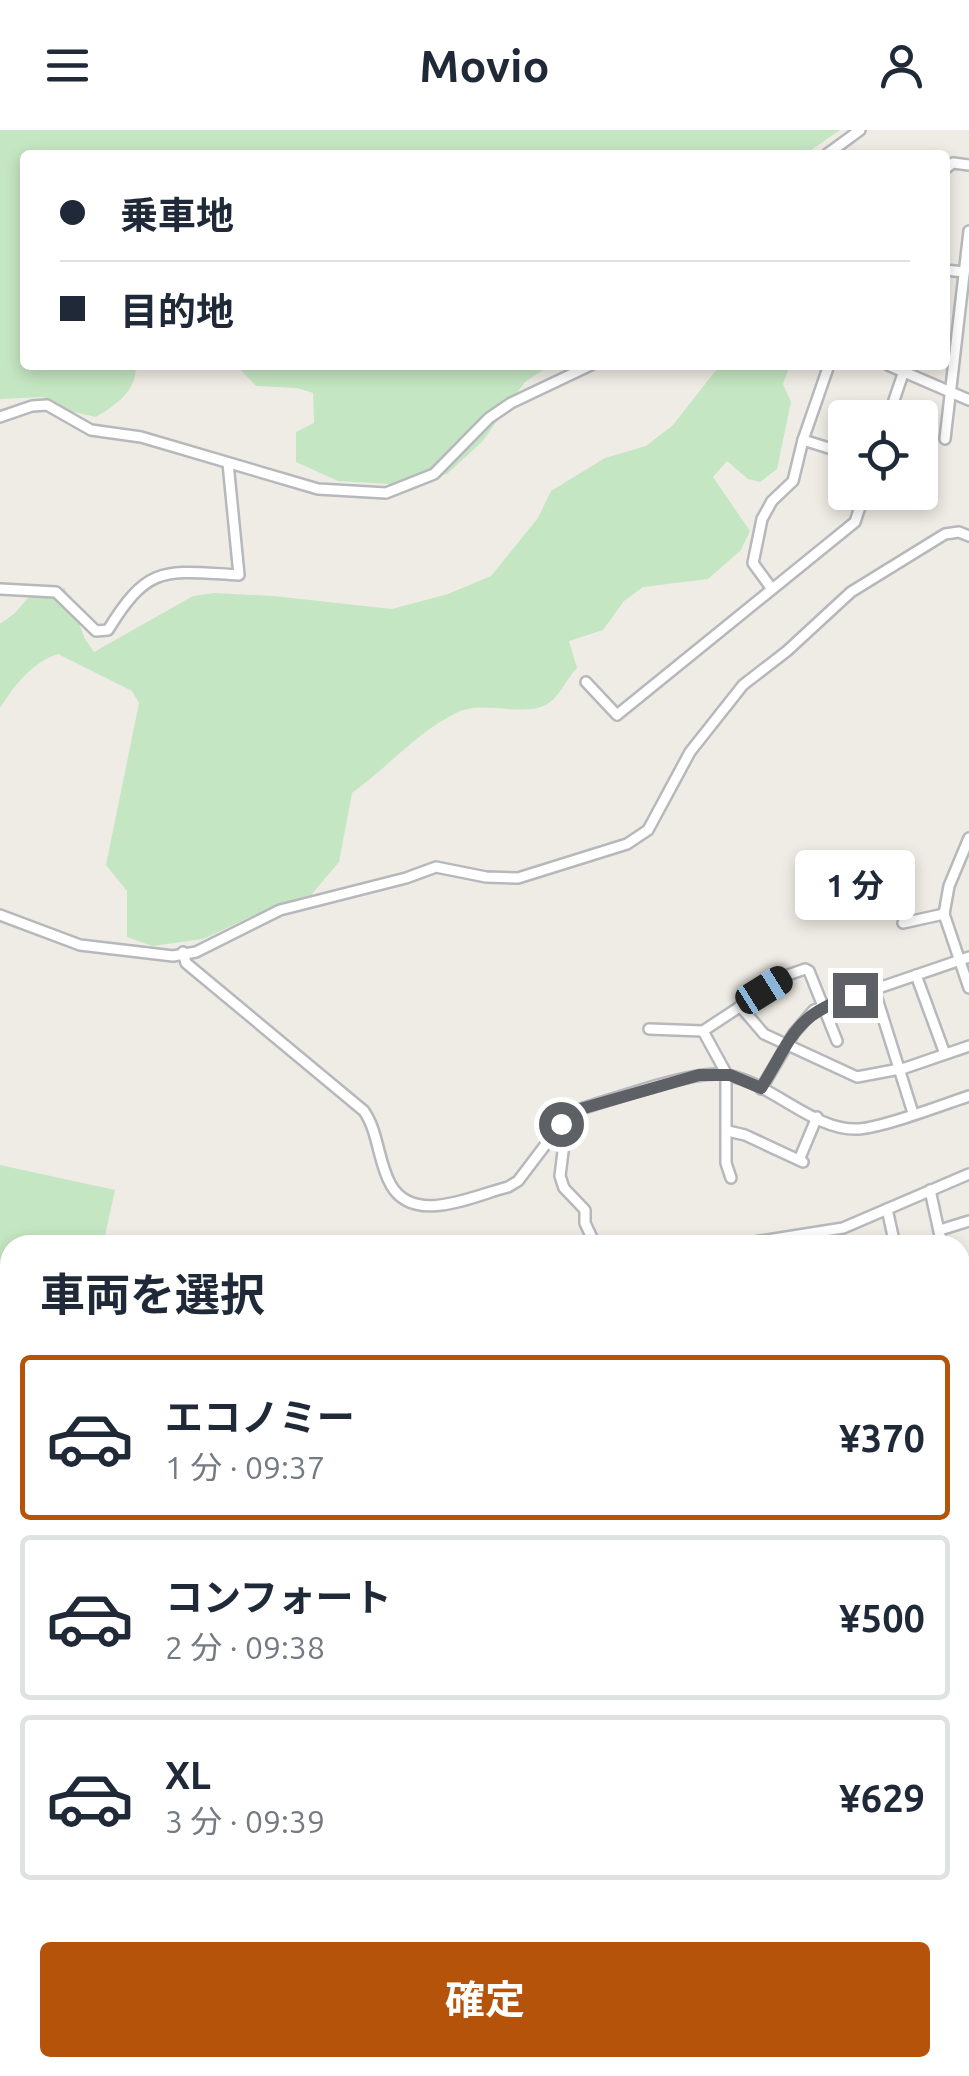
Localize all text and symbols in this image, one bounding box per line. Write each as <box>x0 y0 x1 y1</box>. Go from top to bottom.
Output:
icon: menu <box>40 38 95 93</box>
icon: person <box>874 38 929 93</box>
text: Movio <box>419 40 550 91</box>
text: 乗車地 <box>120 194 234 236</box>
text: 目的地 <box>120 290 234 332</box>
map controls <box>828 400 938 510</box>
button: locate <box>828 400 938 510</box>
callout: 1 分 <box>795 850 915 920</box>
text: 1 分 <box>826 867 884 903</box>
car <box>731 961 797 1019</box>
route end <box>833 973 878 1018</box>
route start <box>539 1102 584 1147</box>
text: 車両を選択 <box>40 1269 265 1320</box>
icon: car <box>45 1393 135 1483</box>
text: エコノミー <box>165 1396 355 1438</box>
text: ¥370 <box>839 1417 925 1459</box>
text: 1 分 · 09:37 <box>165 1449 325 1485</box>
icon: car <box>45 1573 135 1663</box>
text: コンフォート <box>165 1576 392 1618</box>
text: ¥500 <box>839 1597 925 1639</box>
text: 2 分 · 09:38 <box>165 1629 325 1665</box>
icon: car <box>45 1753 135 1843</box>
text: XL <box>165 1754 211 1796</box>
text: ¥629 <box>839 1777 925 1819</box>
text: 3 分 · 09:39 <box>165 1803 325 1839</box>
button: 確定 <box>40 1942 930 2057</box>

